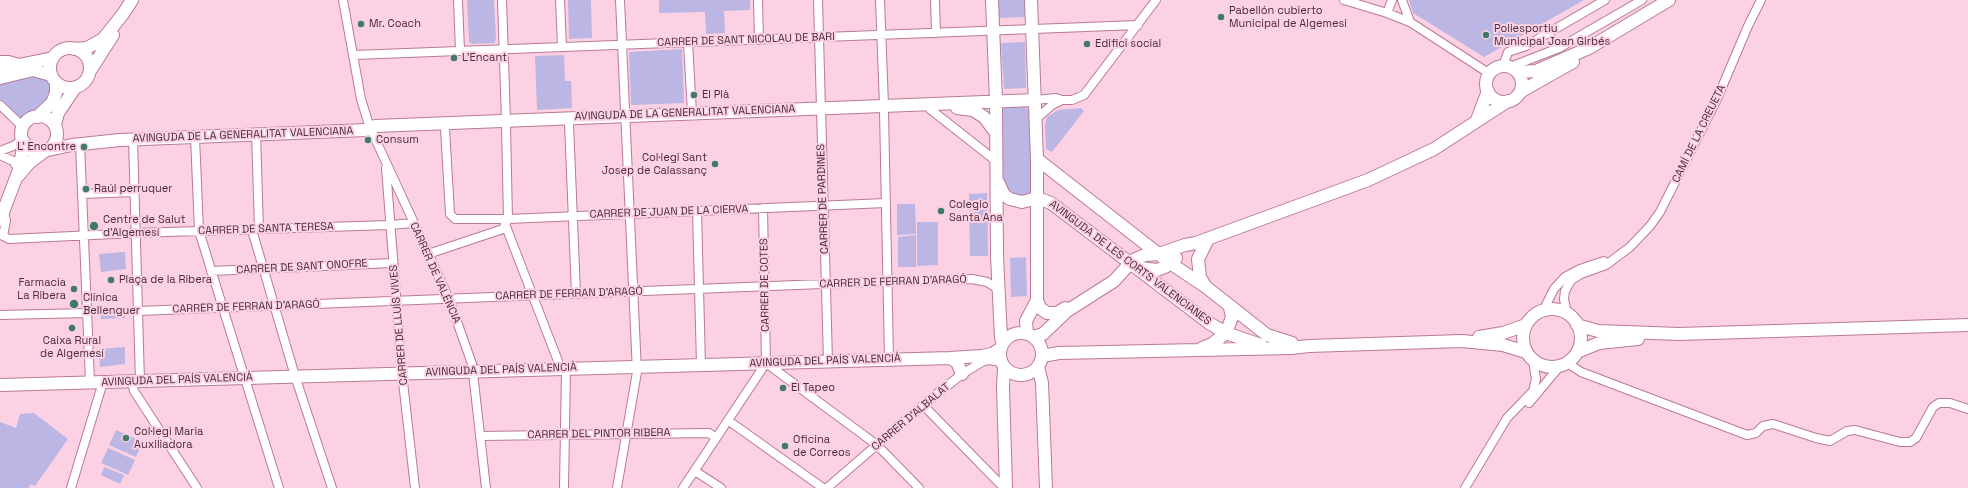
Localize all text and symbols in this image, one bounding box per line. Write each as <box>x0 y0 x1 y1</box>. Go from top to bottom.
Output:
place label: Pabellón cubierto Municipal de Algemesi <box>1229 4 1347 30</box>
marker: Pabellón cubierto Municipal de Algemesi <box>1216 12 1226 22</box>
place label: Mr. Coach <box>369 17 421 31</box>
marker: Mr. Coach <box>356 19 366 29</box>
place label: Poliesportiu Municipal Joan Girbés <box>1494 22 1610 48</box>
street label: CARRER DE SANT NICOLAU DE BARI <box>657 30 835 50</box>
marker: Poliesportiu Municipal Joan Girbés <box>1481 30 1491 40</box>
place label: Edifici social <box>1095 37 1161 51</box>
marker: Edifici social <box>1082 39 1092 49</box>
place label: L'Encant <box>462 51 507 65</box>
marker: L'Encant <box>449 53 459 63</box>
street label: CAMÍ DE LA CREUETA <box>1670 83 1728 185</box>
place label: El Plà <box>702 88 729 102</box>
marker: El Plà <box>689 90 699 100</box>
street label: AVINGUDA DE LA GENERALITAT VALENCIANA <box>574 103 796 123</box>
street label: AVINGUDA DE LA GENERALITAT VALENCIANA <box>132 125 354 145</box>
place label: Consum <box>376 133 419 147</box>
marker: Consum <box>363 135 373 145</box>
place label: L' Encontre <box>17 140 76 154</box>
marker: L' Encontre <box>79 142 89 152</box>
street label: CARRER DE PARDINES <box>814 144 832 254</box>
place label: Col·legi Sant Josep de Calassanç <box>602 151 707 177</box>
marker: Col·legi Sant Josep de Calassanç <box>710 159 720 169</box>
place label: Raúl perruquer <box>94 182 172 196</box>
marker: Raúl perruquer <box>81 184 91 194</box>
place label: Colegio Santa Ana <box>949 198 1003 224</box>
street label: AVINGUDA DE LES CORTS VALENCIANES <box>1046 198 1214 328</box>
street label: CARRER DE JUAN DE LA CIERVA <box>589 203 749 221</box>
marker: Colegio Santa Ana <box>936 206 946 216</box>
place label: Centre de Salut d'Algemesí <box>103 213 185 239</box>
marker: Centre de Salut d'Algemesí <box>88 220 100 232</box>
street label: CARRER DE SANTA TERESA <box>198 220 334 238</box>
street label: CARRER DE VALÈNCIA <box>407 220 463 326</box>
street label: CARRER DE COTES <box>758 238 772 332</box>
street label: CARRER DE SANT ONOFRE <box>236 257 368 277</box>
street label: CARRER DE LLUÍS VIVES <box>387 264 411 386</box>
place label: Plaça de la Ribera <box>119 273 212 287</box>
street label: CARRER DE FERRAN D'ARAGÓ <box>819 273 967 291</box>
marker: Plaça de la Ribera <box>106 275 116 285</box>
place label: Farmacia La Ribera <box>17 276 66 302</box>
marker: Farmacia La Ribera <box>69 284 79 294</box>
street label: CARRER DE FERRAN D'ARAGÓ <box>495 285 643 303</box>
place label: Clínica Bellenguer <box>83 291 140 317</box>
marker: Clínica Bellenguer <box>68 298 80 310</box>
street label: CARRER DE FERRAN D'ARAGÓ <box>172 298 320 316</box>
marker: Caixa Rural de Algemesí <box>67 323 77 333</box>
place label: Caixa Rural de Algemesí <box>40 334 104 360</box>
street label: AVINGUDA DEL PAÍS VALENCIÀ <box>749 352 901 370</box>
street label: AVINGUDA DEL PAÍS VALENCIÀ <box>425 361 577 379</box>
street label: AVINGUDA DEL PAÍS VALENCIÀ <box>101 371 253 389</box>
street label: CARRER D'ALBALAT <box>869 380 953 454</box>
place label: El Tapeo <box>791 381 835 395</box>
marker: El Tapeo <box>778 383 788 393</box>
place label: Col·legi Maria Auxiliadora <box>134 425 203 451</box>
street label: CARRER DEL PINTOR RIBERA <box>527 426 671 442</box>
marker: Col·legi Maria Auxiliadora <box>121 433 131 443</box>
place label: Oficina de Correos <box>793 433 850 459</box>
marker: Oficina de Correos <box>780 441 790 451</box>

